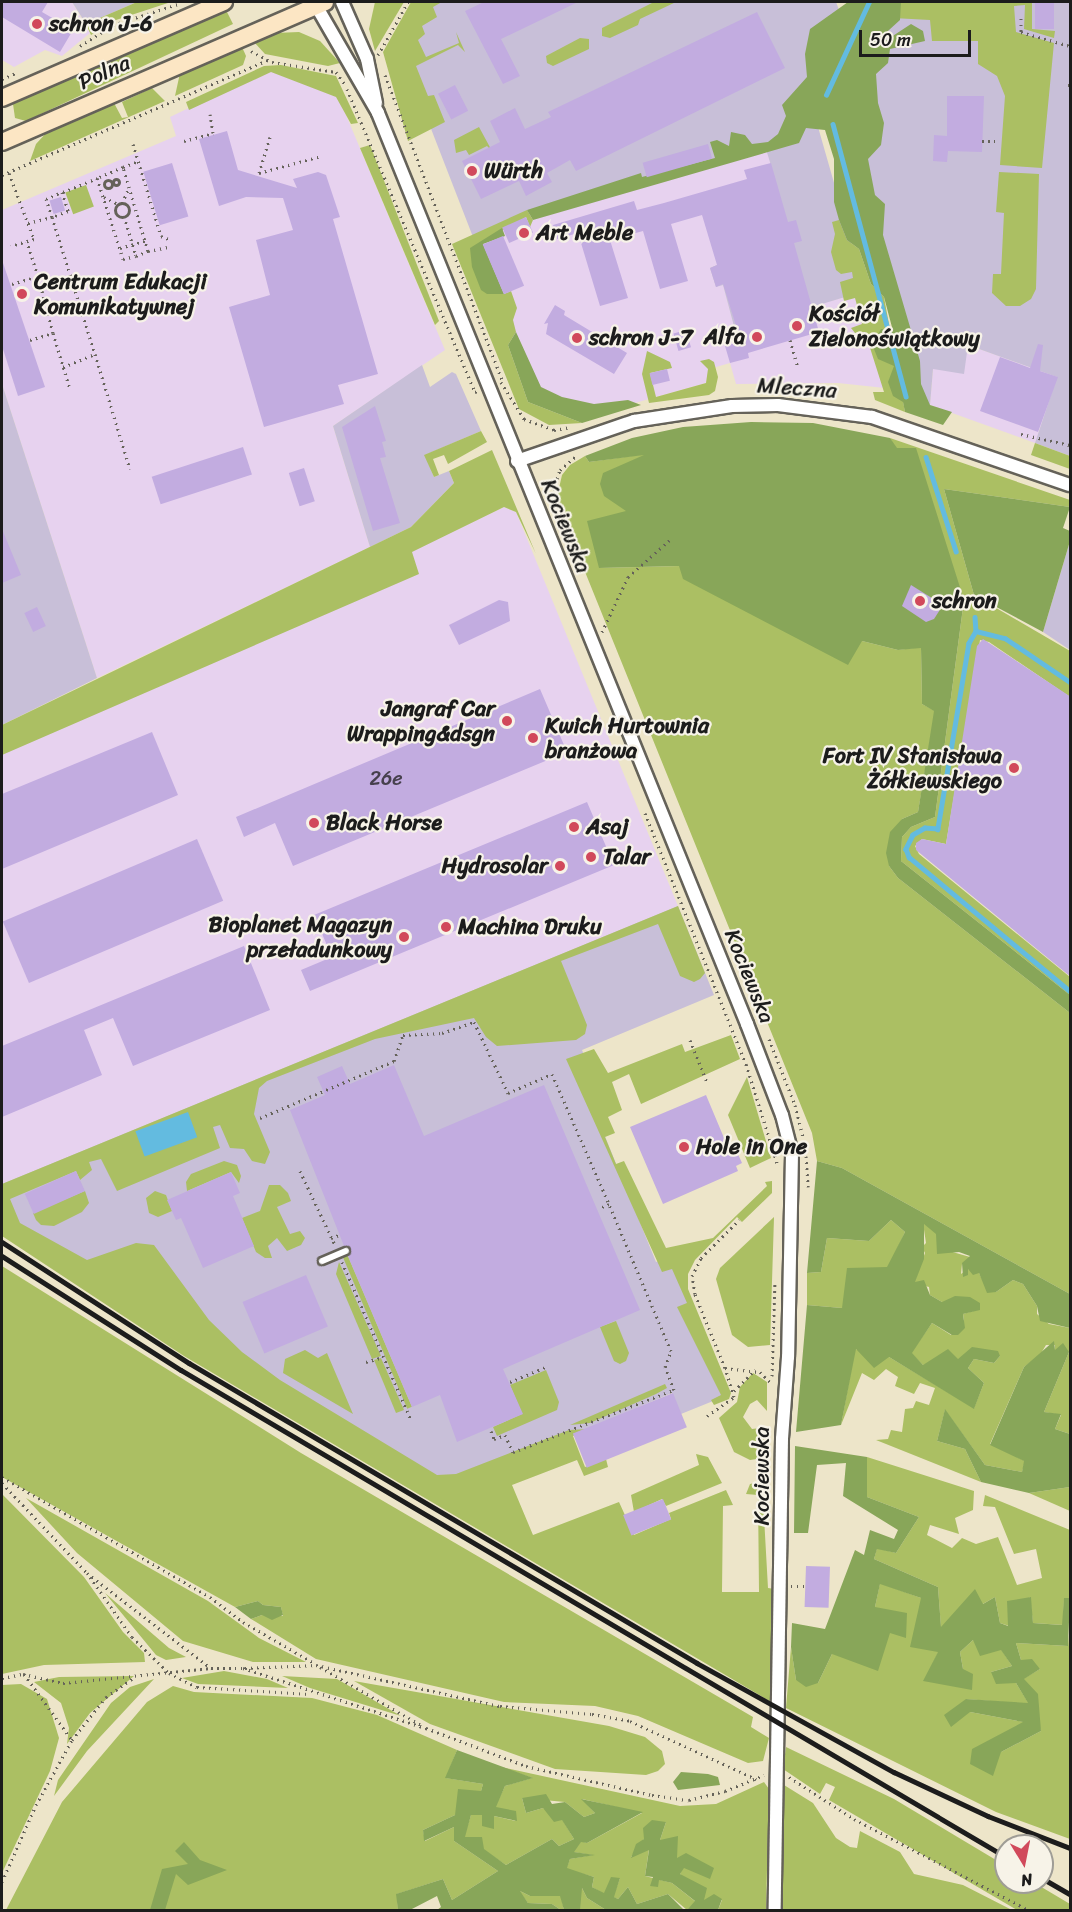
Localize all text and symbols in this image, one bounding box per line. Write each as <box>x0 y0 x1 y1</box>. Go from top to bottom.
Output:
place label: schron J-6 <box>49 11 152 37</box>
marker: schron J-6 <box>30 17 44 31</box>
scale bar <box>862 18 974 56</box>
text: 50 m <box>870 24 911 56</box>
street label: Polna <box>74 49 134 95</box>
place label: Würth <box>484 158 543 184</box>
marker: Würth <box>465 164 479 178</box>
place label: Art Meble <box>536 220 634 246</box>
marker: Art Meble <box>517 226 531 240</box>
place label: Centrum Edukacji Komunikatywnej <box>34 268 206 320</box>
marker: Centrum Edukacji Komunikatywnej <box>15 287 29 301</box>
place label: Kościół Zielonoświątkowy <box>809 300 980 352</box>
marker: Kościół Zielonoświątkowy <box>790 319 804 333</box>
place label: Alfa <box>704 324 745 350</box>
place label: schron J-7 <box>589 325 692 351</box>
marker: Alfa <box>750 330 764 344</box>
marker: schron J-7 <box>570 331 584 345</box>
street label: Mleczna <box>756 372 838 404</box>
street label: Kociewska <box>535 475 597 577</box>
place label: schron <box>932 588 997 614</box>
marker: schron <box>913 594 927 608</box>
place label: Jangraf Car Wrapping&dsgn <box>347 695 495 746</box>
place label: Kwich Hurtownia branżowa <box>545 712 709 764</box>
marker: Jangraf Car Wrapping&dsgn <box>500 714 514 728</box>
marker: Kwich Hurtownia branżowa <box>526 731 540 745</box>
place label: Fort IV Stanisława Żółkiewskiego <box>821 742 1002 794</box>
marker: Fort IV Stanisława Żółkiewskiego <box>1007 761 1021 775</box>
house number: 26e <box>369 766 403 790</box>
place label: Black Horse <box>326 810 443 836</box>
place label: Asaj <box>586 814 629 840</box>
marker: Black Horse <box>307 816 321 830</box>
marker: Asaj <box>567 820 581 834</box>
place label: Talar <box>603 844 651 870</box>
marker: Talar <box>584 850 598 864</box>
place label: Hydrosolar <box>442 853 548 879</box>
marker: Hydrosolar <box>553 859 567 873</box>
place label: Bioplanet Magazyn przeładunkowy <box>209 911 392 962</box>
place label: Machina Druku <box>458 914 602 940</box>
marker: Machina Druku <box>439 920 453 934</box>
street label: Kociewska <box>719 925 781 1027</box>
marker: Bioplanet Magazyn przeładunkowy <box>397 930 411 944</box>
place label: Hole in One <box>696 1134 807 1160</box>
marker: Hole in One <box>677 1140 691 1154</box>
street label: Kociewska <box>749 1426 775 1526</box>
north arrow <box>994 1834 1054 1894</box>
text: N <box>1019 1865 1035 1895</box>

